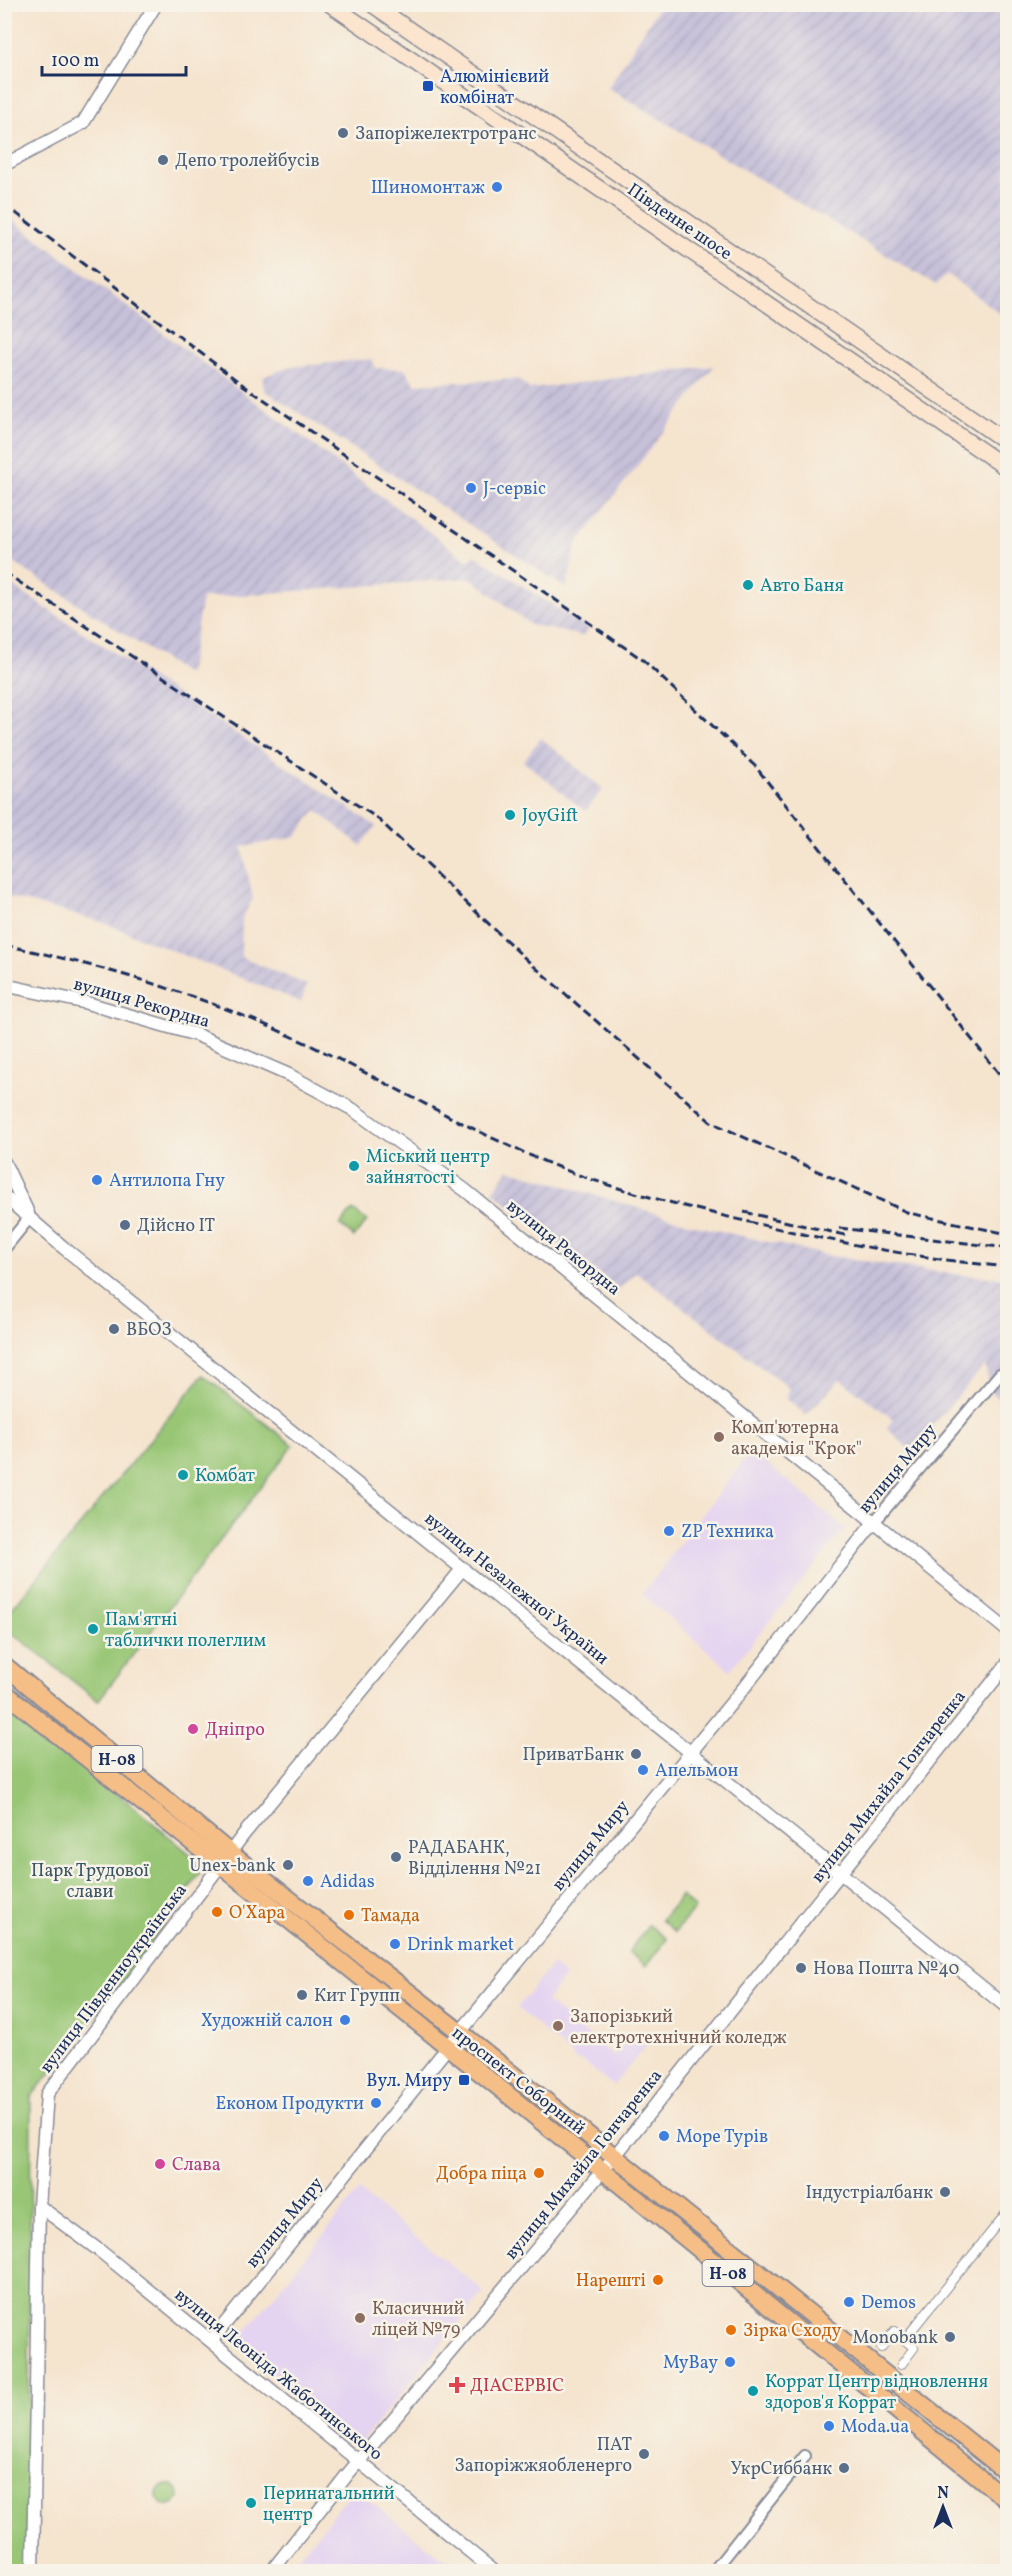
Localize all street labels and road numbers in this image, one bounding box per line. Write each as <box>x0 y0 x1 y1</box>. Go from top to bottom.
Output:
street label: Південне шосе <box>622 178 737 267</box>
street label: вулиця Рекордна <box>71 972 213 1035</box>
street label: вулиця Рекордна <box>501 1194 626 1302</box>
street label: вулиця Миру <box>853 1419 943 1519</box>
street label: вулиця Незалежної України <box>419 1507 613 1671</box>
street label: вулиця Михайла Гончаренка <box>806 1686 972 1888</box>
road number: Н-08 <box>92 1746 142 1772</box>
street label: вулиця Миру <box>547 1795 636 1897</box>
street label: вулиця Південноукраїнська <box>35 1879 194 2079</box>
street label: проспект Соборний <box>446 2021 590 2141</box>
street label: вулиця Михайла Гончаренка <box>500 2065 669 2265</box>
street label: вулиця Миру <box>241 2172 330 2274</box>
road number: Н-08 <box>702 2260 754 2286</box>
street label: вулиця Леоніда Жаботинського <box>169 2283 387 2467</box>

